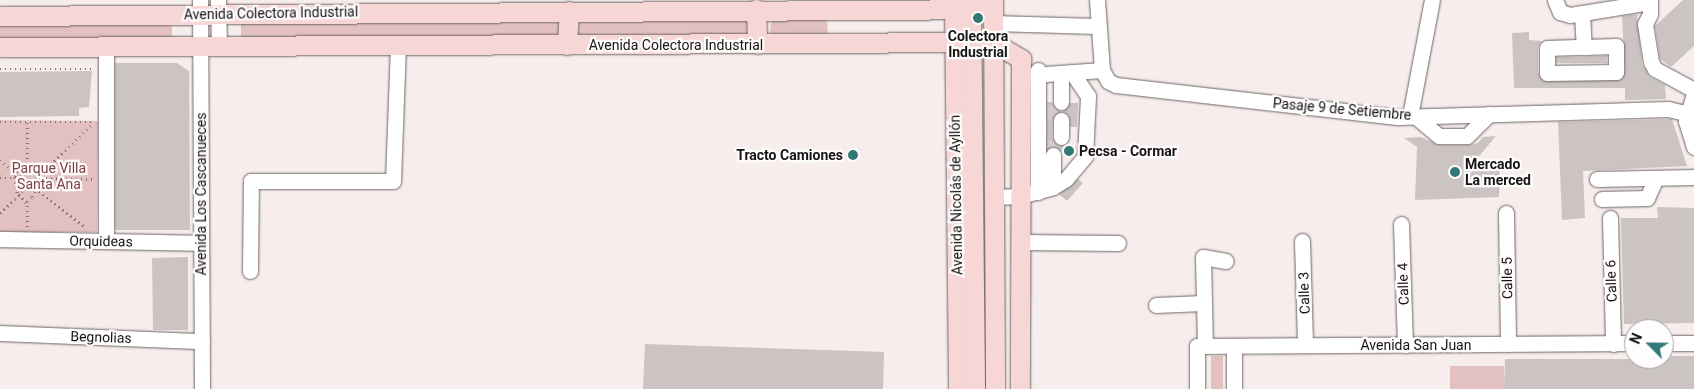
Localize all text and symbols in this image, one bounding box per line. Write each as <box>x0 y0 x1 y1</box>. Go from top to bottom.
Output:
street label: Avenida Colectora Industrial <box>184 3 358 23</box>
marker: Colectora Industrial <box>971 11 985 25</box>
place label: Colectora Industrial <box>948 28 1008 60</box>
street label: Avenida Colectora Industrial <box>589 37 763 53</box>
street label: Pasaje 9 de Setiembre <box>1272 95 1412 123</box>
street label: Avenida Los Cascanueces <box>193 113 209 275</box>
street label: Avenida Nicolás de Ayllón <box>946 115 966 275</box>
place label: Pecsa - Cormar <box>1079 143 1177 159</box>
marker: Pecsa - Cormar <box>1063 145 1075 157</box>
place label: Tracto Camiones <box>736 147 843 163</box>
marker: Tracto Camiones <box>847 149 859 161</box>
place label: Mercado La merced <box>1465 156 1531 188</box>
park label: Parque Villa Santa Ana <box>12 160 86 192</box>
marker: Mercado La merced <box>1449 166 1461 178</box>
street label: Orquideas <box>69 232 133 250</box>
street label: Calle 5 <box>1498 257 1516 299</box>
street label: Calle 6 <box>1602 260 1620 302</box>
street label: Calle 4 <box>1394 263 1412 305</box>
street label: Calle 3 <box>1295 272 1313 314</box>
north arrow <box>1624 319 1674 369</box>
street label: Begnolias <box>70 328 132 346</box>
text: N <box>1627 331 1645 346</box>
street label: Avenida San Juan <box>1361 337 1471 353</box>

